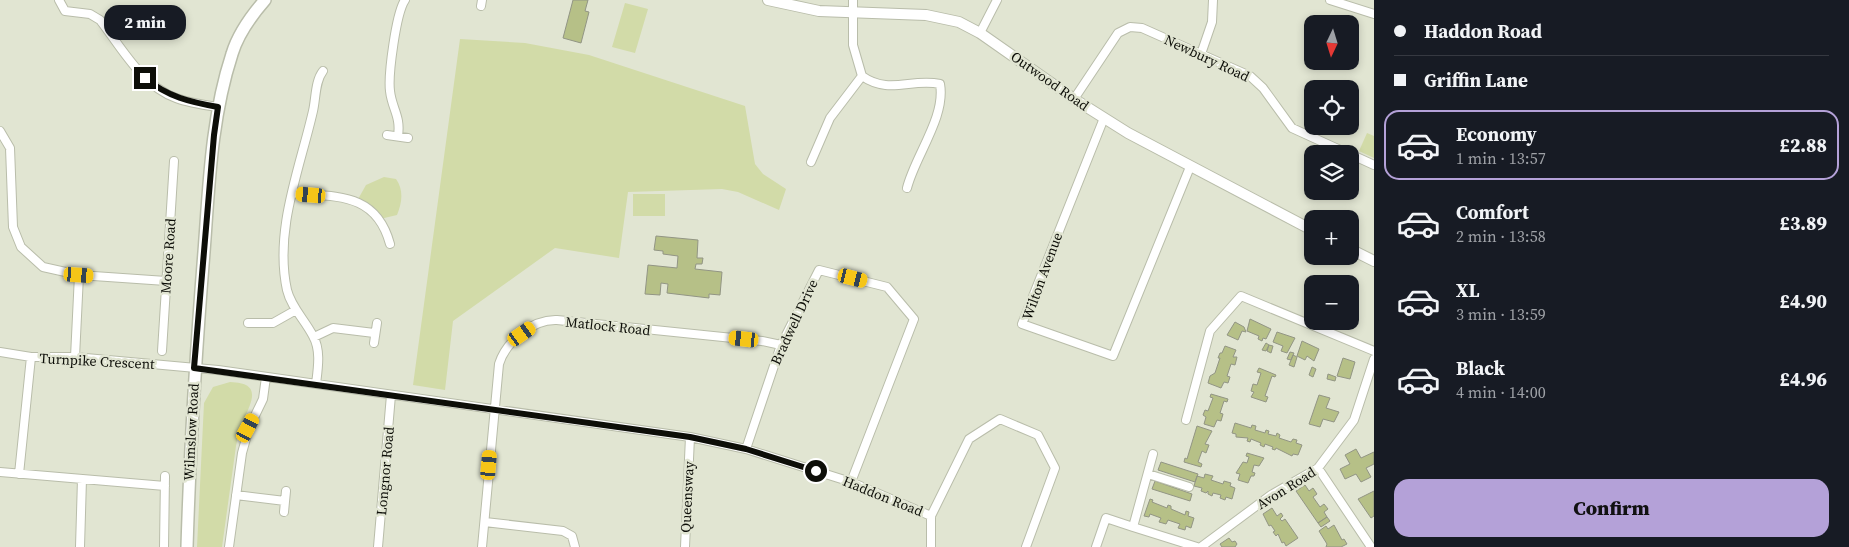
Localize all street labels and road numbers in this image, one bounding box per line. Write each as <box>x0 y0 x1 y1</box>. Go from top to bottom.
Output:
street label: Newbury Road <box>1161 30 1253 86</box>
street label: Outwood Road <box>1007 47 1093 115</box>
street label: Moore Road <box>155 218 181 294</box>
street label: Wilton Avenue <box>1017 230 1067 322</box>
street label: Bradwell Drive <box>765 276 823 368</box>
street label: Matlock Road <box>565 312 651 340</box>
street label: Turnpike Crescent <box>39 348 156 374</box>
street label: Wilmslow Road <box>178 383 204 481</box>
street label: Longnor Road <box>371 426 399 516</box>
street label: Queensway <box>675 460 699 533</box>
street label: Avon Road <box>1253 462 1320 514</box>
street label: Haddon Road <box>840 471 926 521</box>

